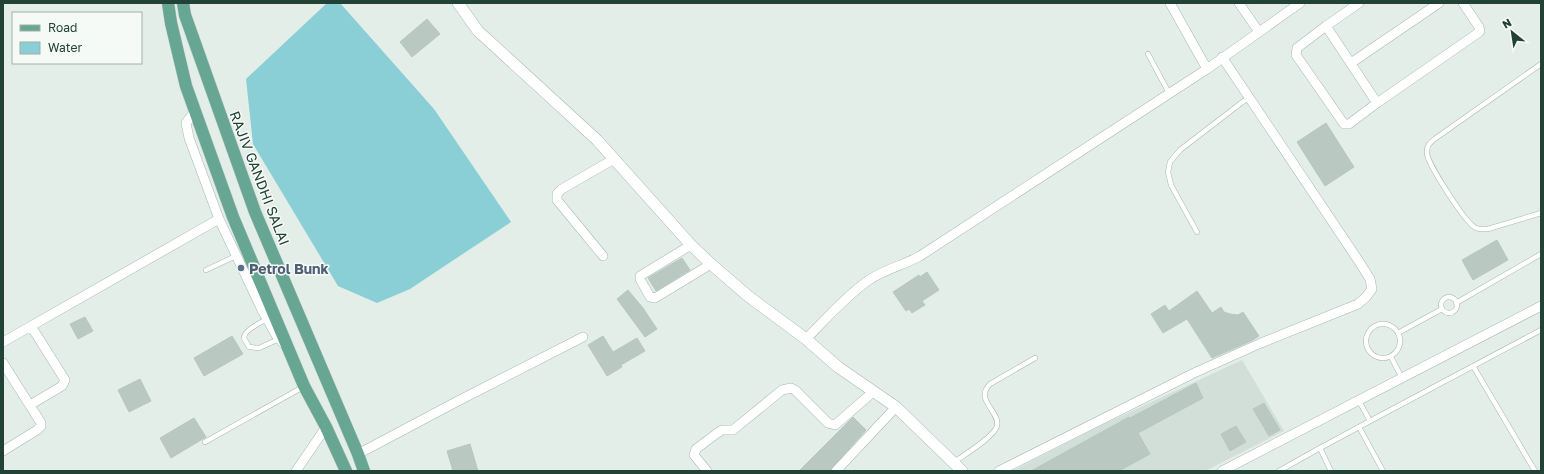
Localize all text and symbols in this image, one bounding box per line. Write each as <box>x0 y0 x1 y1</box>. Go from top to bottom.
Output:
legend <box>12 12 142 64</box>
north arrow <box>1492 12 1532 52</box>
text: N <box>1500 15 1514 31</box>
text: Road <box>48 20 77 35</box>
text: Water <box>48 40 82 55</box>
street label: RAJIV GANDHI SALAI <box>227 108 293 248</box>
place label: Petrol Bunk <box>249 260 329 277</box>
marker: Petrol Bunk <box>236 263 246 273</box>

